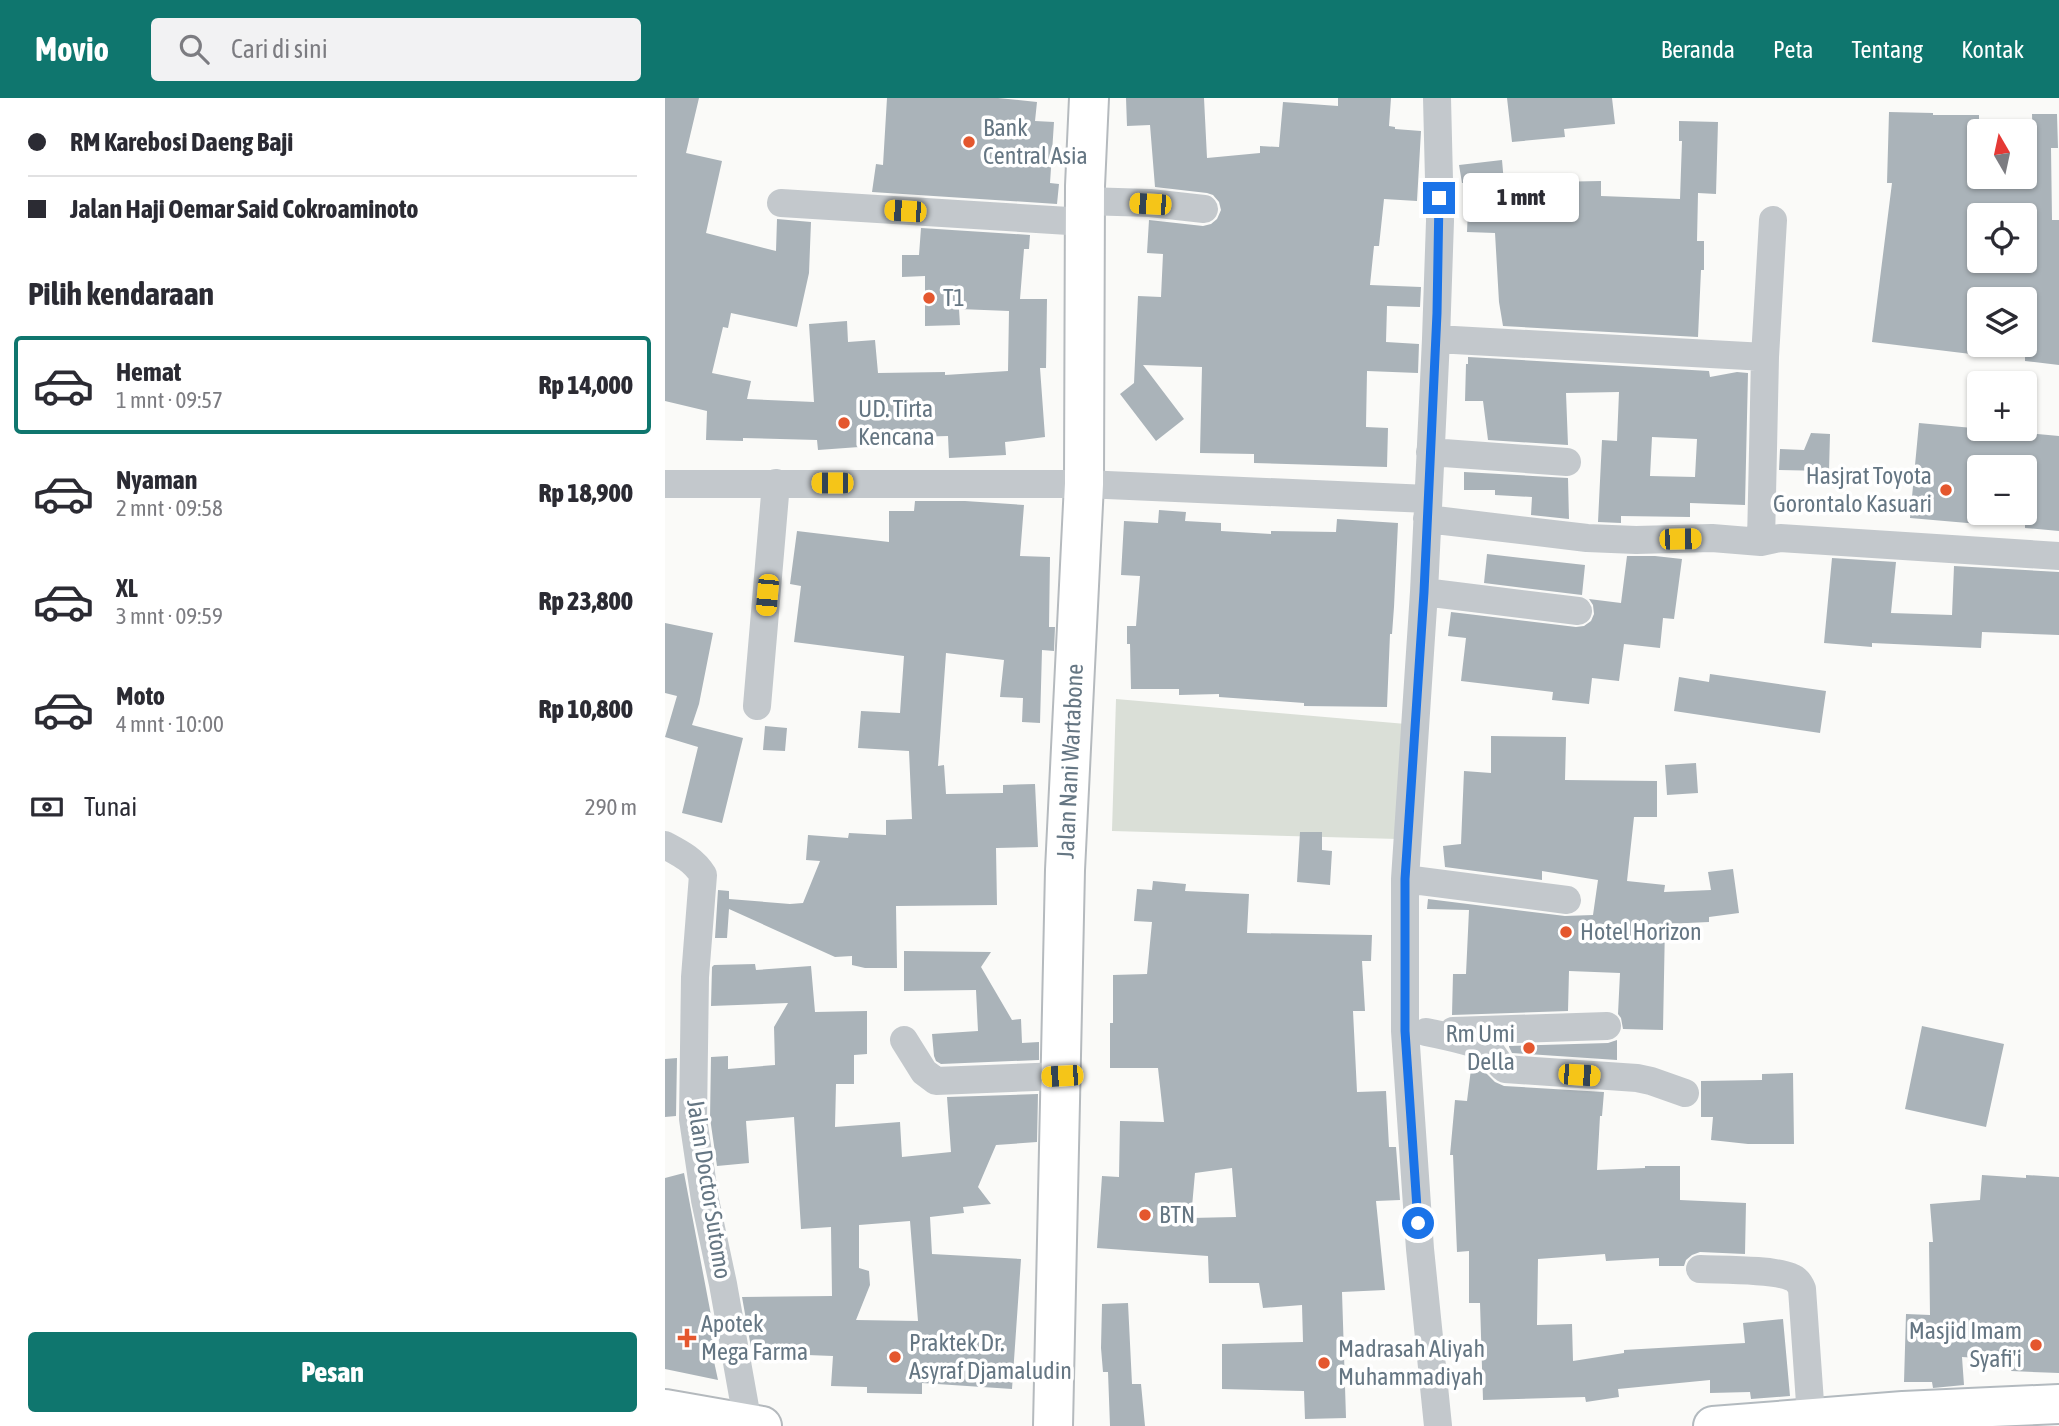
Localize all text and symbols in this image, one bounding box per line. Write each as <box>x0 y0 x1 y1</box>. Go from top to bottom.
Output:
search box <box>151 18 641 81</box>
text: Movio <box>35 30 109 68</box>
icon: search <box>175 30 213 68</box>
text: Cari di sini <box>231 34 328 64</box>
text: Beranda <box>1661 36 1735 63</box>
text: Peta <box>1773 36 1813 63</box>
text: Tentang <box>1851 36 1923 63</box>
text: Kontak <box>1961 36 2024 63</box>
place label: Bank Central Asia <box>983 114 1088 169</box>
north arrow <box>1967 119 2037 189</box>
map controls <box>1967 119 2037 525</box>
text: RM Karebosi Daeng Baji <box>70 127 293 157</box>
marker: Bank Central Asia <box>961 134 977 150</box>
callout: 1 mnt <box>1463 174 1579 222</box>
route end <box>1423 182 1455 214</box>
text: 1 mnt <box>1497 184 1545 210</box>
car <box>1129 192 1172 216</box>
text: Jalan Haji Oemar Said Cokroaminoto <box>70 194 419 224</box>
car <box>884 199 927 223</box>
button: locate <box>1967 203 2037 273</box>
text: Pilih kendaraan <box>28 275 214 312</box>
place label: T1 <box>943 284 965 311</box>
button: layers <box>1967 287 2037 357</box>
marker: T1 <box>921 290 937 306</box>
icon: car <box>32 354 95 417</box>
text: Hemat <box>116 357 181 387</box>
text: Rp 14,000 <box>538 370 633 400</box>
button: + <box>1967 371 2037 441</box>
text: 1 mnt · 09:57 <box>116 387 223 413</box>
place label: UD. Tirta Kencana <box>858 395 935 450</box>
marker: UD. Tirta Kencana <box>836 415 852 431</box>
button: − <box>1967 455 2037 525</box>
icon: car <box>32 462 95 525</box>
place label: Hasjrat Toyota Gorontalo Kasuari <box>1773 462 1932 517</box>
text: Nyaman <box>116 465 197 495</box>
car <box>812 473 854 494</box>
text: Rp 18,900 <box>538 478 633 508</box>
marker: Hasjrat Toyota Gorontalo Kasuari <box>1938 482 1954 498</box>
text: 2 mnt · 09:58 <box>116 495 223 521</box>
car <box>1659 528 1702 550</box>
icon: car <box>32 570 95 633</box>
text: XL <box>116 573 138 603</box>
car <box>755 573 780 617</box>
text: Rp 23,800 <box>538 586 633 616</box>
text: 3 mnt · 09:59 <box>116 603 223 629</box>
street label: Jalan Nani Wartabone <box>1052 663 1088 859</box>
icon: car <box>32 678 95 741</box>
text: Moto <box>116 681 165 711</box>
text: Rp 10,800 <box>538 694 633 724</box>
text: 4 mnt · 10:00 <box>116 711 224 737</box>
icon: cash <box>28 788 66 826</box>
text: Tunai <box>84 792 137 822</box>
text: 290 m <box>585 794 637 820</box>
place label: Hotel Horizon <box>1580 918 1702 945</box>
marker: Hotel Horizon <box>1558 924 1574 940</box>
place label: Rm Umi Della <box>1445 1020 1515 1075</box>
marker: Rm Umi Della <box>1521 1040 1537 1056</box>
car <box>1558 1063 1601 1087</box>
car <box>1041 1064 1084 1088</box>
street label: Jalan Doctor Sutomo <box>682 1097 737 1281</box>
place label: BTN <box>1159 1201 1195 1228</box>
marker: BTN <box>1137 1207 1153 1223</box>
route start <box>1402 1207 1434 1239</box>
place label: Apotek Mega Farma <box>701 1310 808 1365</box>
place label: Masjid Imam Syafi'i <box>1909 1317 2022 1372</box>
place label: Praktek Dr. Asyraf Djamaludin <box>909 1329 1072 1384</box>
marker: Apotek Mega Farma <box>679 1330 695 1346</box>
button: Pesan <box>28 1332 637 1412</box>
place label: Madrasah Aliyah Muhammadiyah <box>1338 1335 1485 1390</box>
marker: Masjid Imam Syafi'i <box>2028 1337 2044 1353</box>
marker: Praktek Dr. Asyraf Djamaludin <box>887 1349 903 1365</box>
marker: Madrasah Aliyah Muhammadiyah <box>1316 1355 1332 1371</box>

